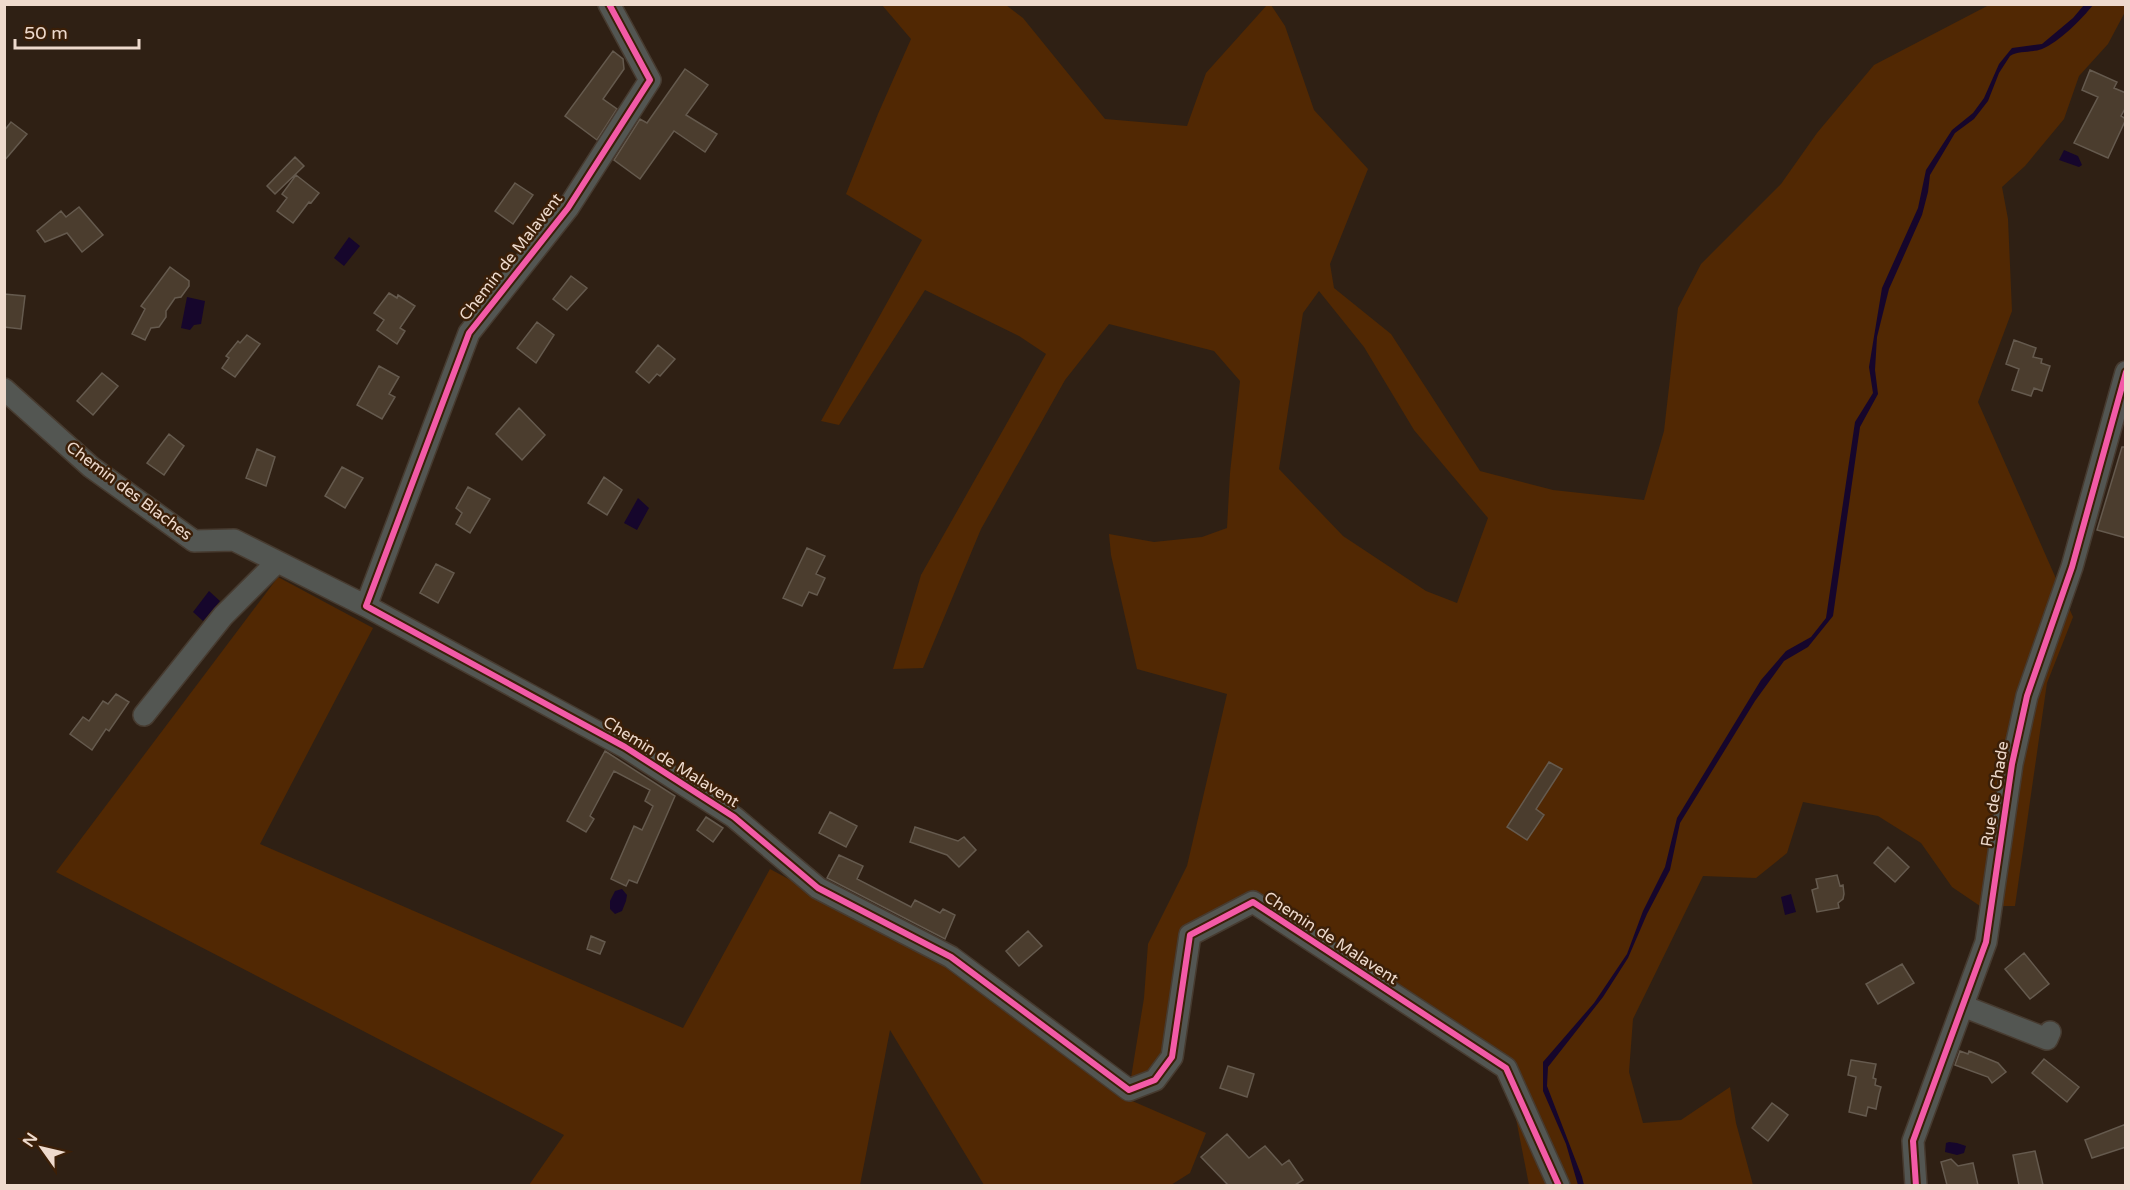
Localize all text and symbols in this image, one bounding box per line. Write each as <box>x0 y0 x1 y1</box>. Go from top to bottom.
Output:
scale bar <box>15 12 140 50</box>
text: 50 m <box>24 22 68 44</box>
street label: Chemin de Malavent <box>455 189 567 325</box>
street label: Chemin des Blaches <box>62 437 196 545</box>
street label: Chemin de Malavent <box>599 712 743 812</box>
street label: Rue de Chade <box>1977 740 2013 848</box>
street label: Chemin de Malavent <box>1260 887 1402 989</box>
north arrow <box>12 1118 72 1178</box>
text: N <box>19 1129 42 1151</box>

